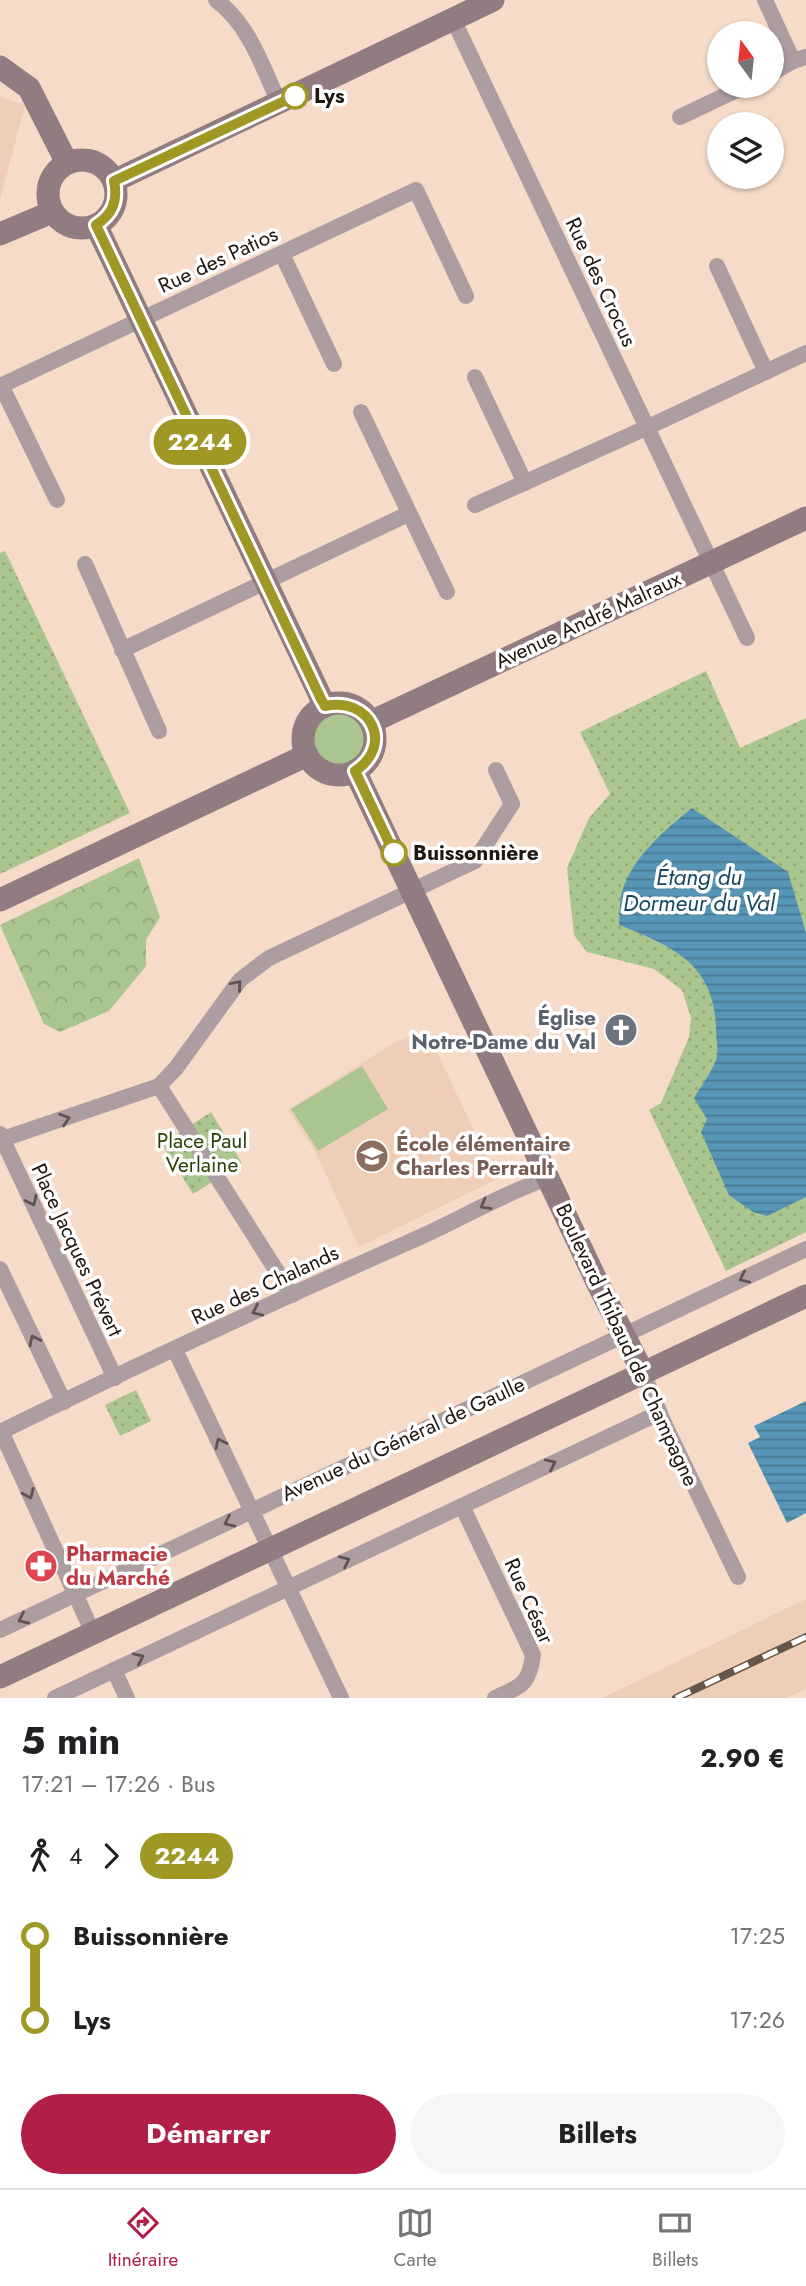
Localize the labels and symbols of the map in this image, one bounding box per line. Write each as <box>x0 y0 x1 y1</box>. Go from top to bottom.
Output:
north arrow <box>707 21 784 98</box>
place label: Lys <box>314 81 345 111</box>
marker: Lys <box>282 83 308 109</box>
street label: Rue des Crocus <box>558 212 644 352</box>
street label: Rue des Patios <box>153 219 283 301</box>
line badge: 2244 <box>151 419 249 465</box>
street label: Avenue André Malraux <box>490 564 686 676</box>
place label: Buissonnière <box>413 838 539 868</box>
marker: Buissonnière <box>381 840 407 866</box>
water label: Étang du Dormeur du Val <box>623 860 776 920</box>
one-way arrow <box>229 981 241 994</box>
place label: Église Notre-Dame du Val <box>411 1003 596 1057</box>
church icon: Église Notre-Dame du Val <box>602 1011 640 1049</box>
one-way arrow <box>58 1113 70 1127</box>
park label: Place Paul Verlaine <box>157 1126 247 1180</box>
place label: École élémentaire Charles Perrault <box>396 1129 571 1183</box>
school or university icon: École élémentaire Charles Perrault <box>353 1137 391 1175</box>
street label: Place Jacques Prévert <box>24 1158 130 1342</box>
one-way arrow <box>24 1194 38 1206</box>
one-way arrow <box>480 1196 492 1210</box>
street label: Boulevard Thibaud de Champagne <box>548 1199 706 1491</box>
street label: Rue des Chalands <box>186 1238 344 1332</box>
one-way arrow <box>739 1270 751 1284</box>
one-way arrow <box>252 1303 264 1317</box>
one-way arrow <box>28 1335 42 1347</box>
street label: Avenue du Général de Gaulle <box>276 1369 530 1509</box>
one-way arrow <box>215 1438 229 1450</box>
one-way arrow <box>544 1458 556 1472</box>
one-way arrow <box>21 1486 35 1499</box>
one-way arrow <box>223 1514 236 1528</box>
place label: Pharmacie du Marché <box>66 1539 170 1593</box>
pharmacy icon: Pharmacie du Marché <box>22 1547 60 1585</box>
street label: Rue César <box>497 1553 562 1649</box>
one-way arrow <box>338 1556 350 1570</box>
one-way arrow <box>18 1611 30 1625</box>
one-way arrow <box>132 1653 144 1667</box>

